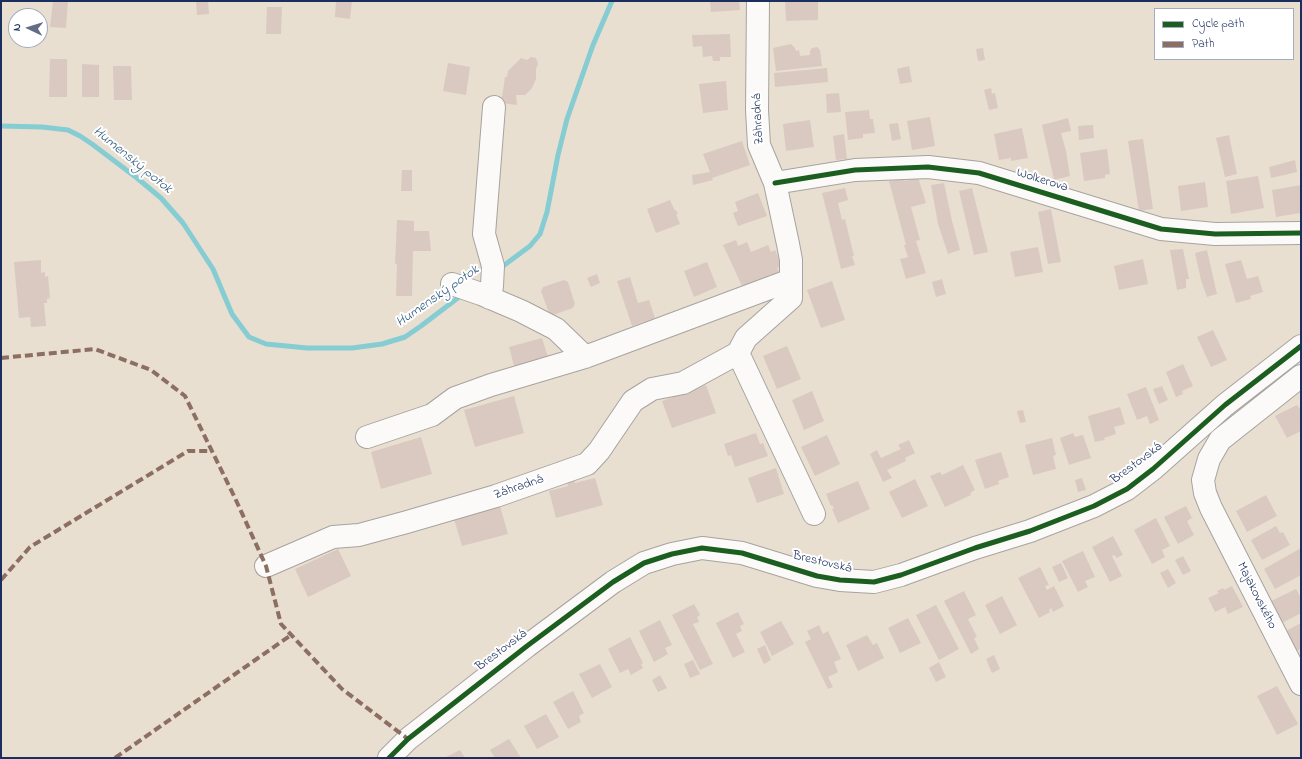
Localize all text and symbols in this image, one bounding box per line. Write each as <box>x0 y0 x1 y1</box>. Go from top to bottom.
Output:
north arrow <box>8 8 48 48</box>
legend <box>1154 8 1294 60</box>
text: Cycle path <box>1192 15 1244 33</box>
text: N <box>9 23 25 32</box>
text: Path <box>1192 35 1214 53</box>
street label: Záhradná <box>750 93 768 145</box>
water label: Humenský potok <box>89 124 175 198</box>
street label: Wolkerova <box>1014 166 1070 196</box>
water label: Humenský potok <box>393 262 483 332</box>
street label: Brestovská <box>1108 440 1166 488</box>
street label: Záhradná <box>492 472 546 504</box>
street label: Brestovská <box>791 549 853 577</box>
street label: Majakovského <box>1232 560 1280 632</box>
street label: Brestovská <box>473 627 531 675</box>

